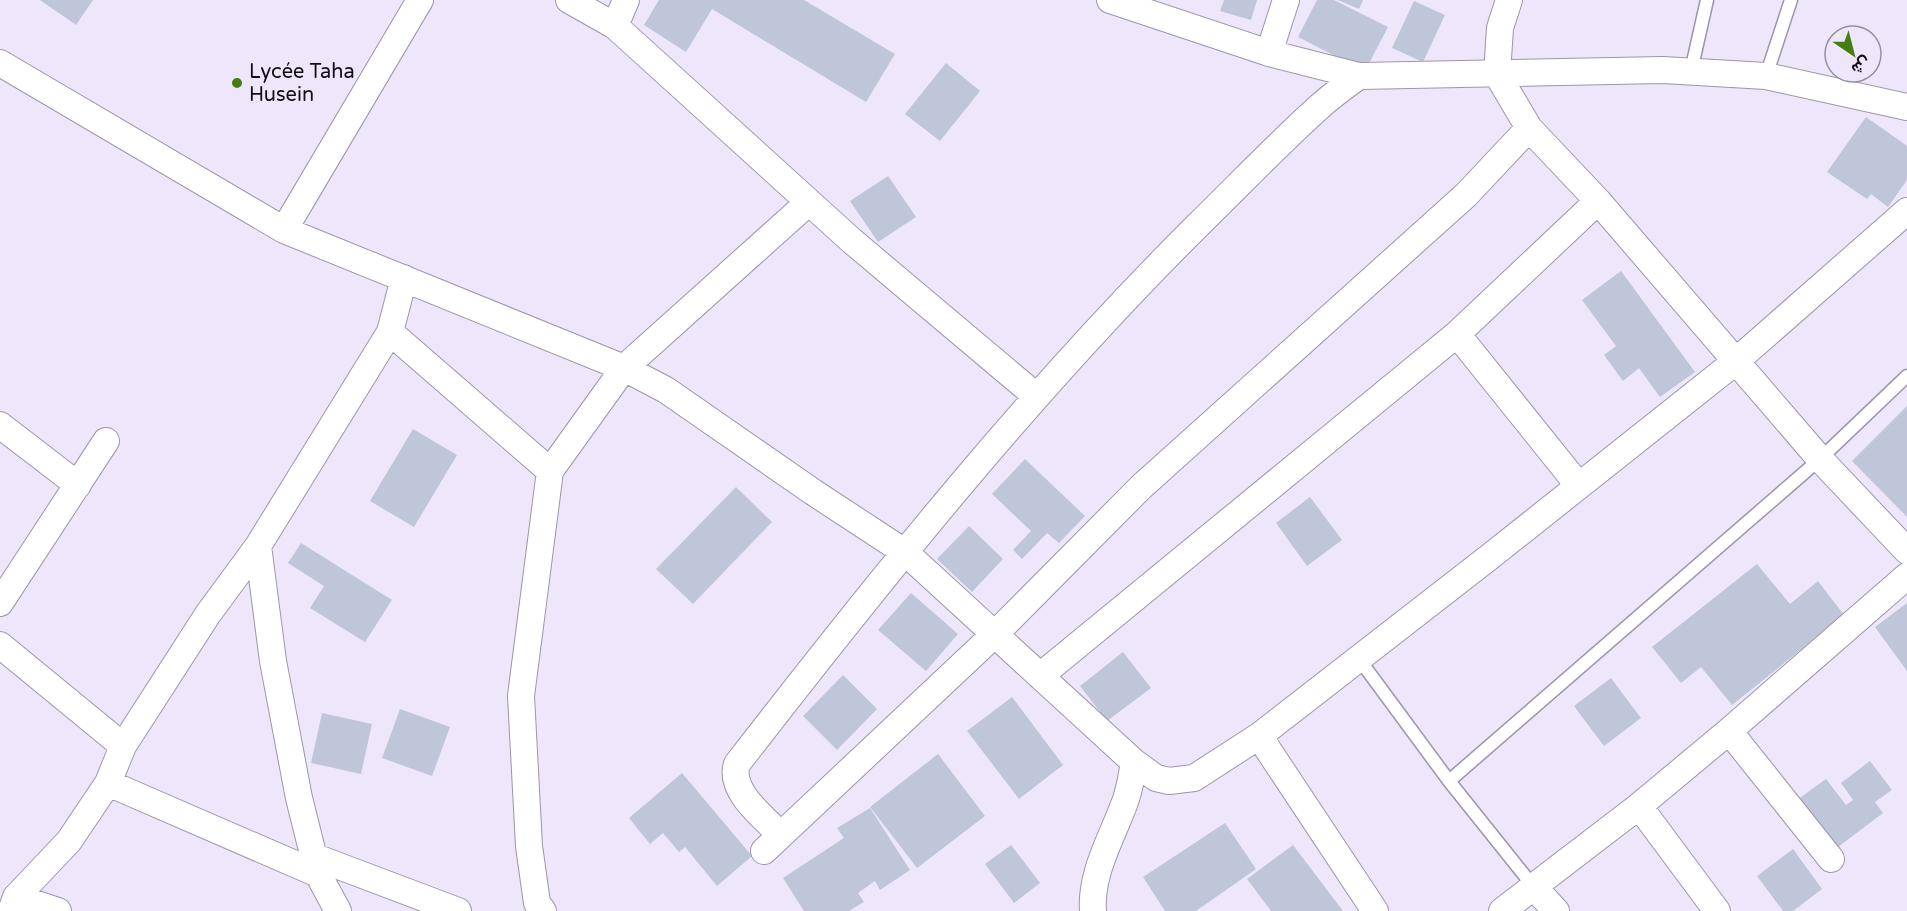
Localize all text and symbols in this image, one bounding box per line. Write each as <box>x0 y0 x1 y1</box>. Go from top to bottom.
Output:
north arrow <box>1823 24 1883 84</box>
text: ش <box>1847 52 1875 79</box>
place label: Lycée Taha Husein <box>249 60 355 107</box>
marker: Lycée Taha Husein <box>230 76 244 90</box>

